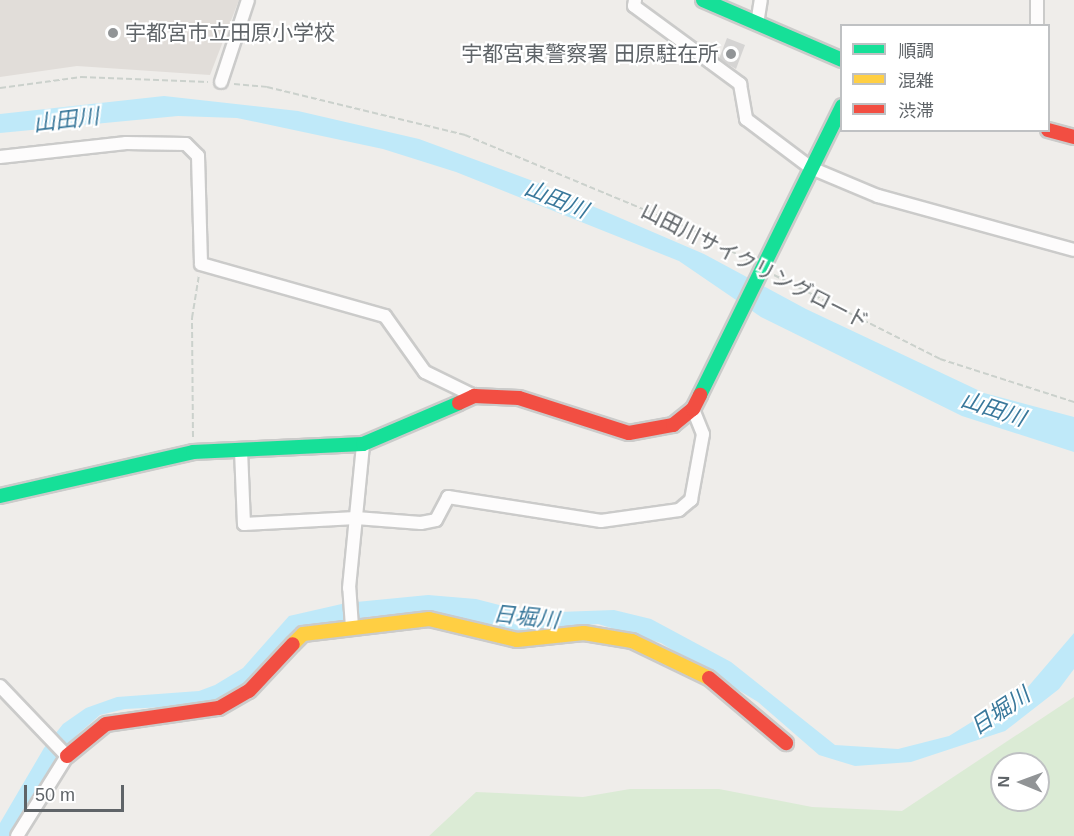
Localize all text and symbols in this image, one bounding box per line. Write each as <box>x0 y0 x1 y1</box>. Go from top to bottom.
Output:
place label: 宇都宮市立田原小学校 <box>125 20 335 46</box>
legend <box>840 24 1050 132</box>
marker: 宇都宮市立田原小学校 <box>106 26 120 40</box>
place label: 宇都宮東警察署 田原駐在所 <box>461 41 719 67</box>
text: 順調 <box>898 41 934 61</box>
marker: 宇都宮東警察署 田原駐在所 <box>724 47 738 61</box>
text: 混雑 <box>898 71 934 91</box>
text: 渋滞 <box>898 101 934 121</box>
water label: 山田川 <box>32 103 100 137</box>
water label: 山田川 <box>520 174 592 224</box>
street label: 山田川サイクリングロード <box>637 198 873 334</box>
water label: 山田川 <box>958 386 1028 432</box>
water label: 日堀川 <box>492 600 560 634</box>
water label: 日堀川 <box>965 682 1035 740</box>
north arrow <box>990 752 1050 812</box>
scale bar <box>27 773 128 811</box>
text: N <box>995 776 1012 788</box>
text: 50 m <box>35 785 75 805</box>

